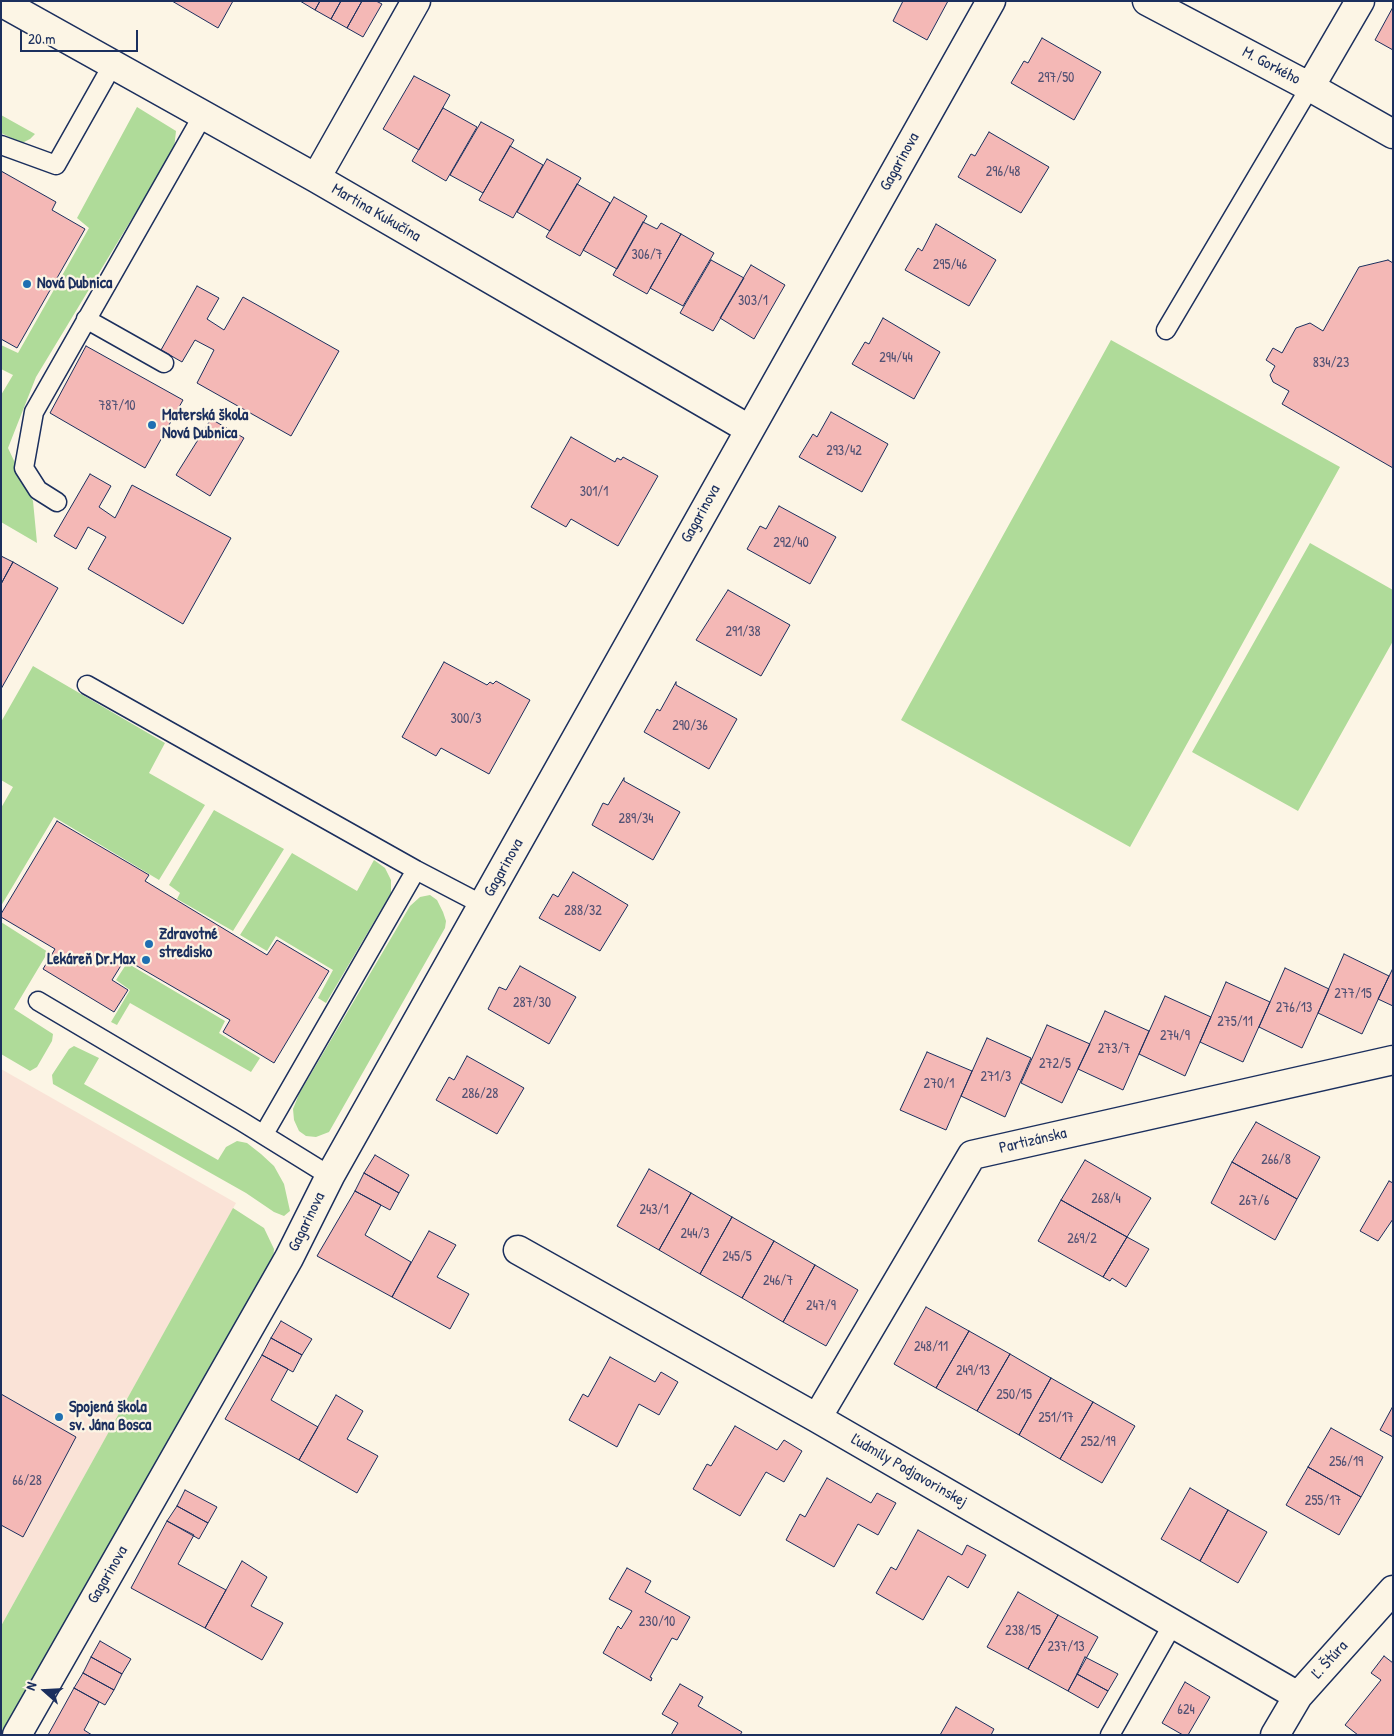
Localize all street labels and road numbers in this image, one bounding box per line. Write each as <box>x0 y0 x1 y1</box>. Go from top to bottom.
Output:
street label: M. Gorkého <box>1239 43 1303 89</box>
street label: Gagarinova <box>876 130 924 194</box>
street label: Martina Kukučína <box>328 180 424 246</box>
street label: Gagarinova <box>677 482 725 546</box>
street label: Gagarinova <box>480 836 528 900</box>
street label: Partizánska <box>997 1124 1069 1158</box>
street label: Gagarinova <box>284 1189 330 1255</box>
street label: Ľudmily Podjavorinskej <box>848 1430 970 1512</box>
street label: Gagarinova <box>84 1543 132 1607</box>
street label: Ľ. Štúra <box>1308 1637 1352 1683</box>

